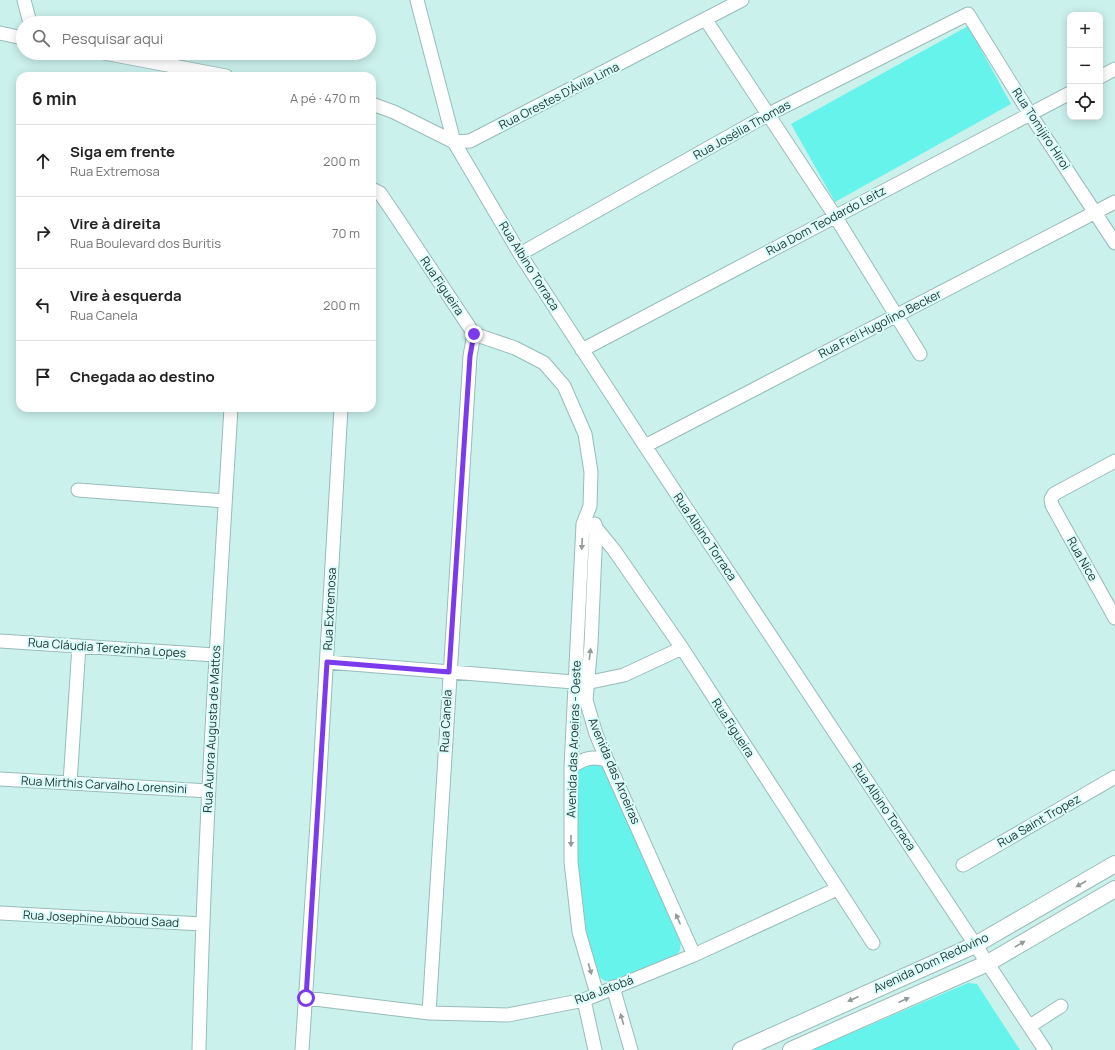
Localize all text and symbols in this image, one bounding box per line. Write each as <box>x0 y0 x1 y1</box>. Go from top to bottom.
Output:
map controls <box>1067 12 1103 120</box>
button: + <box>1067 12 1103 48</box>
search box <box>16 16 376 60</box>
icon: search <box>30 27 52 49</box>
text: Pesquisar aqui <box>62 28 163 49</box>
button: − <box>1067 48 1103 84</box>
street label: Rua Orestes D'Ávila Lima <box>496 58 622 133</box>
street label: Rua Tomijiro Hiroi <box>1009 84 1074 173</box>
button: locate <box>1067 84 1103 120</box>
text: 6 min <box>32 87 77 110</box>
text: A pé · 470 m <box>290 89 360 107</box>
street label: Rua Josélia Thomas <box>690 96 793 163</box>
text: Siga em frente <box>70 141 175 162</box>
icon: ahead <box>32 150 54 172</box>
text: 200 m <box>323 152 360 170</box>
text: Rua Extremosa <box>70 162 160 180</box>
street label: Rua Dom Teodardo Leitz <box>763 182 889 259</box>
text: Vire à direita <box>70 213 161 234</box>
street label: Rua Albino Torraca <box>495 218 564 314</box>
icon: right <box>32 222 54 244</box>
text: 70 m <box>332 224 360 242</box>
text: Rua Boulevard dos Buritis <box>70 234 221 252</box>
street label: Rua Figueira <box>417 253 468 318</box>
text: Vire à esquerda <box>70 285 182 306</box>
street label: Rua Frei Hugolino Becker <box>815 285 945 362</box>
icon: left <box>32 294 54 316</box>
text: 200 m <box>323 296 360 314</box>
text: Rua Canela <box>70 306 138 324</box>
route end <box>465 325 483 343</box>
icon: arrive <box>32 366 54 388</box>
text: Chegada ao destino <box>70 366 215 387</box>
street label: Rua Albino Torraca <box>670 490 741 584</box>
street label: Rua Nice <box>1063 534 1102 584</box>
one-way arrow <box>578 538 585 550</box>
street label: Rua Extremosa <box>319 567 340 651</box>
street label: Rua Cláudia Terezinha Lopes <box>27 633 187 662</box>
street label: Rua Aurora Augusta de Mattos <box>199 645 224 813</box>
one-way arrow <box>587 648 593 661</box>
street label: Avenida das Aroeiras - Oeste <box>562 660 585 818</box>
street label: Rua Canela <box>435 689 456 753</box>
street label: Rua Figueira <box>708 695 759 761</box>
street label: Avenida das Aroeiras <box>584 715 645 827</box>
street label: Rua Albino Torraca <box>849 760 920 854</box>
street label: Rua Mirthis Carvalho Lorensini <box>21 772 187 797</box>
street label: Rua Saint Tropez <box>994 790 1083 851</box>
one-way arrow <box>568 835 574 848</box>
one-way arrow <box>1075 880 1087 887</box>
street label: Rua Josephine Abboud Saad <box>22 906 180 931</box>
one-way arrow <box>675 913 681 925</box>
street label: Avenida Dom Redovino <box>870 928 991 997</box>
one-way arrow <box>1015 940 1026 947</box>
one-way arrow <box>587 964 593 976</box>
street label: Rua Jatobá <box>572 971 636 1008</box>
route start <box>297 989 315 1007</box>
one-way arrow <box>847 997 859 1003</box>
one-way arrow <box>898 997 909 1003</box>
one-way arrow <box>619 1012 625 1024</box>

